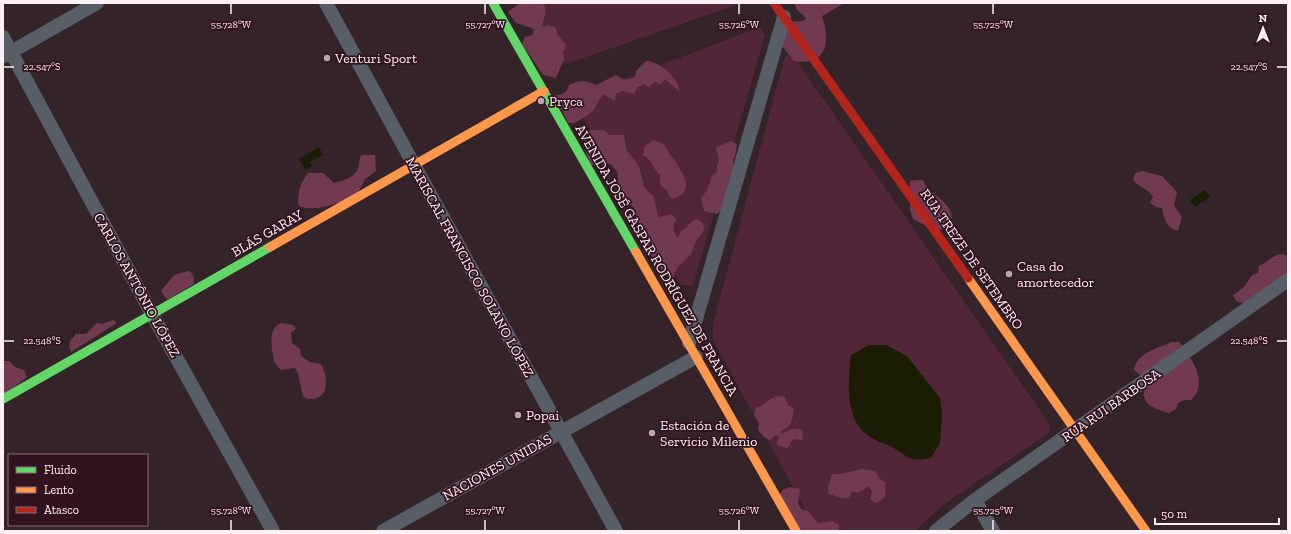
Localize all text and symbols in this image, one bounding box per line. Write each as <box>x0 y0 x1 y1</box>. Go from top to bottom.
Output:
north arrow <box>1243 8 1283 48</box>
text: N <box>1259 12 1268 25</box>
text: 55.728°W <box>211 19 252 31</box>
text: 55.727°W <box>465 19 506 31</box>
text: 55.726°W <box>719 19 760 31</box>
text: 55.725°W <box>973 19 1014 31</box>
place label: Venturi Sport <box>334 50 418 67</box>
marker: Venturi Sport <box>322 53 332 63</box>
text: 22.547°S <box>24 61 60 73</box>
text: 22.547°S <box>1231 61 1267 73</box>
place label: Pryca <box>549 93 583 110</box>
marker: Pryca <box>536 96 546 106</box>
street label: AVENIDA JOSÉ GASPAR RODRÍGUEZ DE FRANCIA <box>572 121 742 400</box>
street label: MARISCAL FRANCISCO SOLANO LÓPEZ <box>402 154 537 380</box>
street label: RUA TREZE DE SETEMBRO <box>917 186 1027 333</box>
street label: BLÁS GARAY <box>228 206 306 261</box>
street label: CARLOS ANTÔNIO LÓPEZ <box>90 210 183 361</box>
place label: Casa do amortecedor <box>1017 258 1095 291</box>
marker: Casa do amortecedor <box>1004 269 1014 279</box>
text: 22.548°S <box>23 335 61 347</box>
text: 22.548°S <box>1230 335 1268 347</box>
street label: RUA RUI BARBOSA <box>1059 364 1165 446</box>
place label: Popai <box>526 407 559 424</box>
marker: Popai <box>513 410 523 420</box>
place label: Estación de Servicio Milenio <box>660 417 757 450</box>
marker: Estación de Servicio Milenio <box>647 428 657 438</box>
street label: NACIONES UNIDAS <box>440 430 555 505</box>
legend <box>8 454 148 526</box>
text: Fluido <box>44 463 77 477</box>
text: Lento <box>44 483 74 497</box>
scale bar <box>1155 500 1279 526</box>
text: Atasco <box>44 503 79 517</box>
text: 55.728°W <box>211 505 252 517</box>
text: 55.727°W <box>465 505 506 517</box>
text: 55.726°W <box>719 505 760 517</box>
text: 55.725°W <box>973 505 1014 517</box>
text: 50 m <box>1161 507 1188 521</box>

